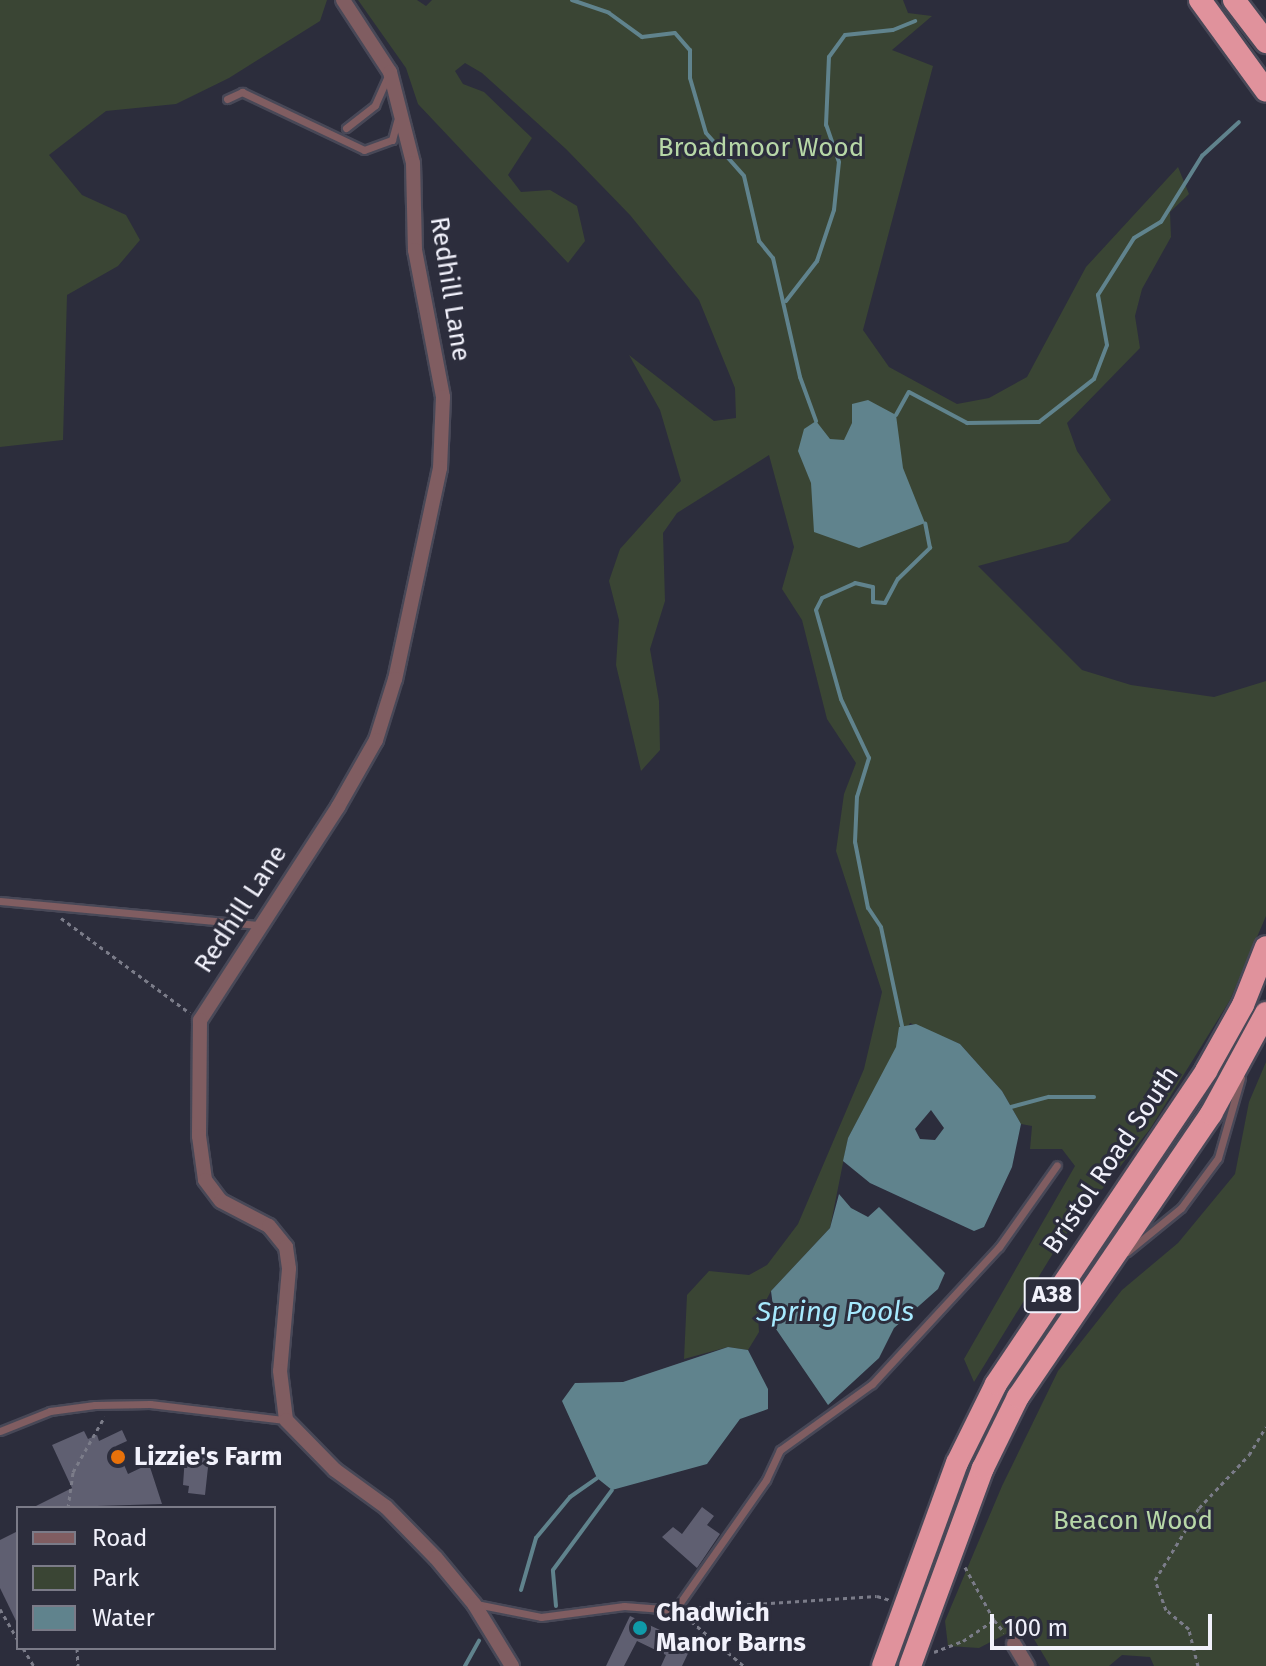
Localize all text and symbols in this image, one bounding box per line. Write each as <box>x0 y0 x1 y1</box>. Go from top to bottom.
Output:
park label: Broadmoor Wood <box>658 132 864 164</box>
street label: Redhill Lane <box>423 214 477 364</box>
street label: Redhill Lane <box>188 839 294 979</box>
street label: Bristol Road South <box>1037 1060 1185 1260</box>
road number: A38 <box>1022 1275 1082 1315</box>
water label: Spring Pools <box>756 1295 914 1329</box>
place label: Lizzie's Farm <box>134 1441 282 1473</box>
marker: Lizzie's Farm <box>109 1448 127 1466</box>
park label: Beacon Wood <box>1053 1505 1213 1537</box>
legend <box>16 1506 276 1650</box>
text: Road <box>92 1524 147 1552</box>
text: Park <box>92 1564 139 1592</box>
place label: Chadwich Manor Barns <box>656 1597 806 1658</box>
scale bar <box>994 1598 1216 1648</box>
text: Water <box>92 1604 155 1632</box>
text: 100 m <box>1004 1614 1068 1642</box>
marker: Chadwich Manor Barns <box>631 1619 649 1637</box>

